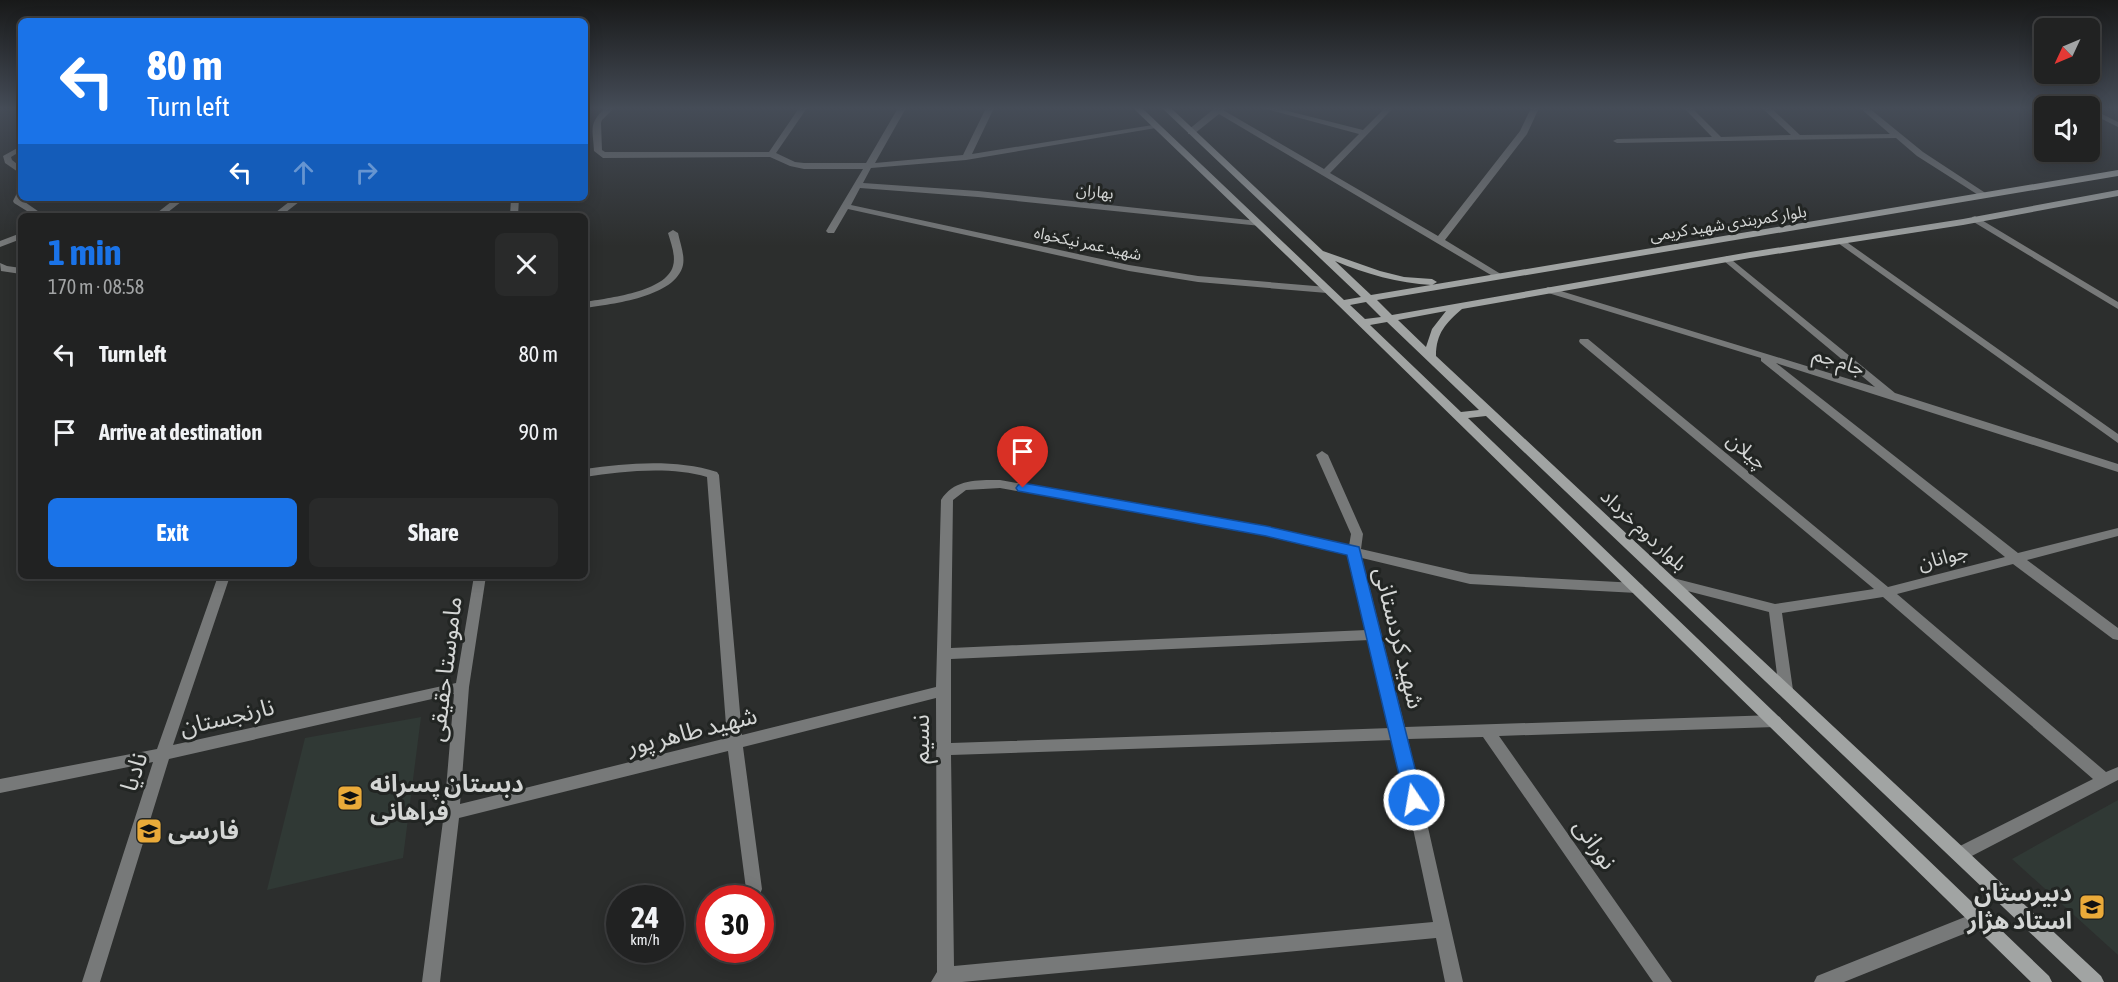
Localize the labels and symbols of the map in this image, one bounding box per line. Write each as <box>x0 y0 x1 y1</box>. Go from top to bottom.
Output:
north arrow <box>2034 18 2100 84</box>
street label: بهاران <box>1075 180 1114 203</box>
street label: بلوار کمربندی شهید کریمی <box>1648 202 1808 245</box>
street label: شهید عمر نیکخواه <box>1032 223 1143 264</box>
street label: جام جم <box>1809 341 1868 383</box>
pin <box>997 426 1048 488</box>
street label: چیلان <box>1721 427 1772 475</box>
street label: بلوار دوم خرداد <box>1594 484 1692 578</box>
street label: جوانان <box>1915 539 1971 575</box>
street label: شهید کردستانی <box>1368 564 1430 712</box>
street label: ماموستا حقیقی <box>422 595 468 743</box>
street label: نارنجستان <box>177 693 277 741</box>
street label: شهید طاهر پور <box>623 701 760 762</box>
street label: نسیم <box>907 714 938 764</box>
street label: نادیا <box>115 749 153 795</box>
position arrow <box>1382 768 1446 832</box>
place label: دبستان پسرانه فراهانی <box>370 770 524 826</box>
school or university icon: دبستان پسرانه فراهانی <box>335 783 365 813</box>
street label: نورانی <box>1568 813 1622 875</box>
school or university icon: فارسی <box>134 816 164 846</box>
place label: فارسی <box>168 817 239 845</box>
place label: دبیرستان استاد هژار <box>1967 879 2072 935</box>
speed limit sign: 30 <box>696 885 774 963</box>
school or university icon: دبیرستان استاد هژار <box>2077 892 2107 922</box>

